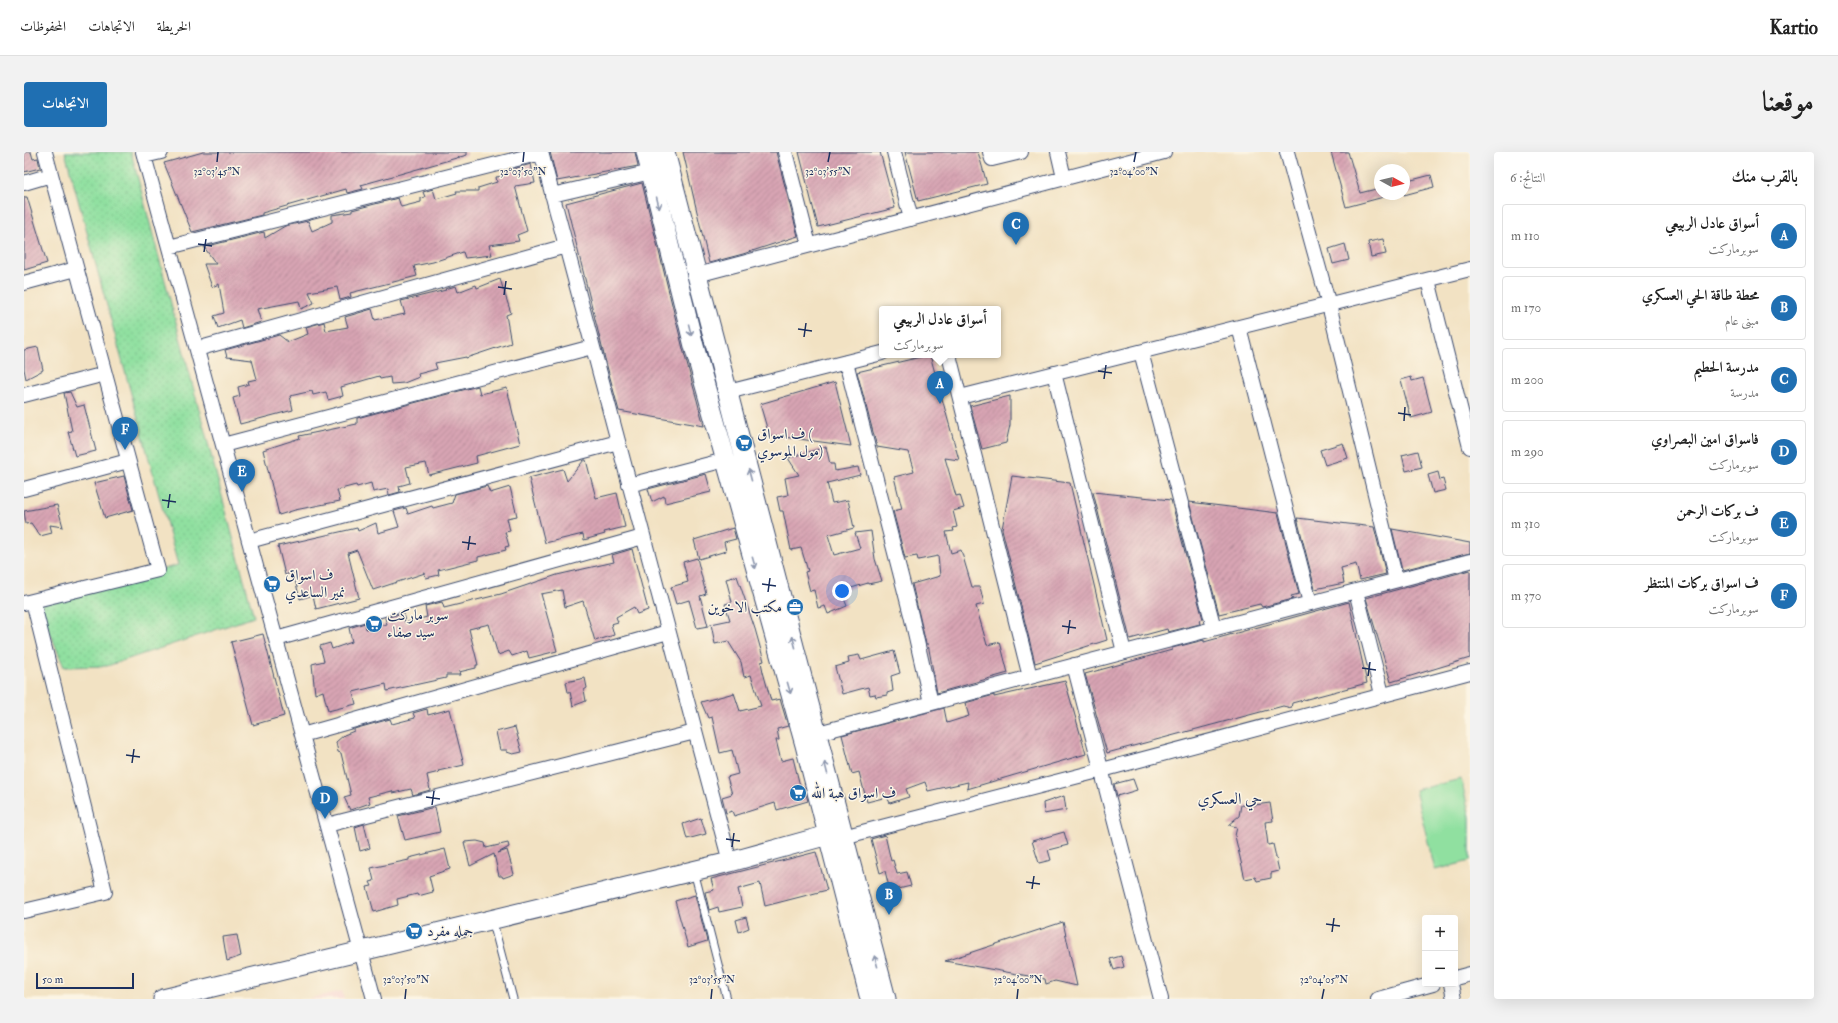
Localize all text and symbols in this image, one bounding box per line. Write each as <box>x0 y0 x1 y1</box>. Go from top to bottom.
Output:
text: Kartio <box>1770 16 1818 40</box>
text: المحفوظات <box>20 18 66 35</box>
text: الاتجاهات <box>88 18 135 35</box>
text: الخريطة <box>157 18 191 35</box>
button: الاتجاهات <box>24 82 107 127</box>
text: موقعنا <box>1762 85 1814 120</box>
north arrow <box>1374 164 1410 200</box>
text: 32°03'45"N <box>193 166 241 178</box>
text: 32°03'50"N <box>500 166 546 178</box>
text: 32°03'55"N <box>805 166 851 178</box>
text: 32°04'00"N <box>1109 166 1159 178</box>
text: بالقرب منك <box>1732 166 1798 187</box>
text: النتائج: 6 <box>1510 170 1545 186</box>
one-way arrow <box>655 197 663 210</box>
pin: C <box>1003 212 1029 245</box>
text: أسواق عادل الربيعي <box>1665 214 1759 233</box>
text: 110 m <box>1511 228 1540 244</box>
text: A <box>1780 228 1788 244</box>
text: سوبرماركت <box>1709 241 1759 257</box>
text: محطة طاقة الحي العسكري <box>1642 286 1759 305</box>
text: 170 m <box>1511 300 1541 316</box>
text: B <box>1780 300 1788 316</box>
popup <box>879 306 1001 358</box>
text: أسواق عادل الربيعي <box>893 310 987 329</box>
text: مبنى عام <box>1725 313 1759 329</box>
one-way arrow <box>686 323 694 336</box>
text: سوبرماركت <box>893 337 944 353</box>
text: مدرسة الحطيم <box>1693 358 1759 377</box>
pin: A <box>927 371 953 404</box>
text: 200 m <box>1511 372 1544 388</box>
text: C <box>1779 372 1789 388</box>
text: مدرسة <box>1730 385 1759 401</box>
pin: F <box>112 417 138 450</box>
place label: ف اسواق ( مول الموسوي) <box>757 425 823 463</box>
text: فاسواق امين البصراوي <box>1651 430 1759 449</box>
supermarket icon: ف اسواق ( مول الموسوي) <box>734 433 754 453</box>
text: 290 m <box>1511 444 1544 460</box>
text: D <box>1779 444 1789 460</box>
text: سوبرماركت <box>1709 457 1759 473</box>
pin: E <box>229 459 255 492</box>
one-way arrow <box>746 469 753 482</box>
text: ف بركات الرحمن <box>1676 502 1759 521</box>
text: 310 m <box>1511 516 1540 532</box>
text: E <box>1779 516 1789 532</box>
text: سوبرماركت <box>1709 529 1759 545</box>
one-way arrow <box>751 556 758 569</box>
place label: ف اسواق نمير الساعدي <box>285 566 345 604</box>
supermarket icon: ف اسواق نمير الساعدي <box>262 574 282 594</box>
text: ف اسواق بركات المنتظر <box>1644 574 1759 593</box>
your location <box>832 581 852 601</box>
text: 370 m <box>1511 588 1541 604</box>
text: F <box>1780 588 1788 604</box>
office icon: مكتب الاخوين <box>785 597 805 617</box>
place label: مكتب الاخوين <box>708 598 782 617</box>
text: سوبرماركت <box>1709 601 1759 617</box>
place label: سوبر ماركت سيد صفاء <box>387 606 448 642</box>
supermarket icon: سوبر ماركت سيد صفاء <box>364 614 384 634</box>
one-way arrow <box>790 635 797 648</box>
one-way arrow <box>786 681 793 694</box>
one-way arrow <box>822 761 830 774</box>
place label: ف اسواق هبة الله <box>811 781 896 803</box>
supermarket icon: ف اسواق هبة الله <box>788 783 808 803</box>
pin: D <box>312 786 338 819</box>
district label: حي العسكري <box>1198 789 1262 811</box>
pin: B <box>876 882 902 915</box>
map controls <box>1422 915 1458 987</box>
button: + <box>1422 915 1458 951</box>
supermarket icon: جمله مفرد <box>404 921 424 941</box>
place label: جمله مفرد <box>427 922 473 941</box>
button: − <box>1422 951 1458 987</box>
one-way arrow <box>872 955 879 968</box>
scale bar <box>36 971 134 990</box>
text: 50 m <box>42 973 63 986</box>
text: 32°03'50"N <box>383 974 429 986</box>
text: 32°03'55"N <box>689 974 735 986</box>
text: 32°04'00"N <box>993 974 1043 986</box>
text: 32°04'05"N <box>1300 974 1348 986</box>

